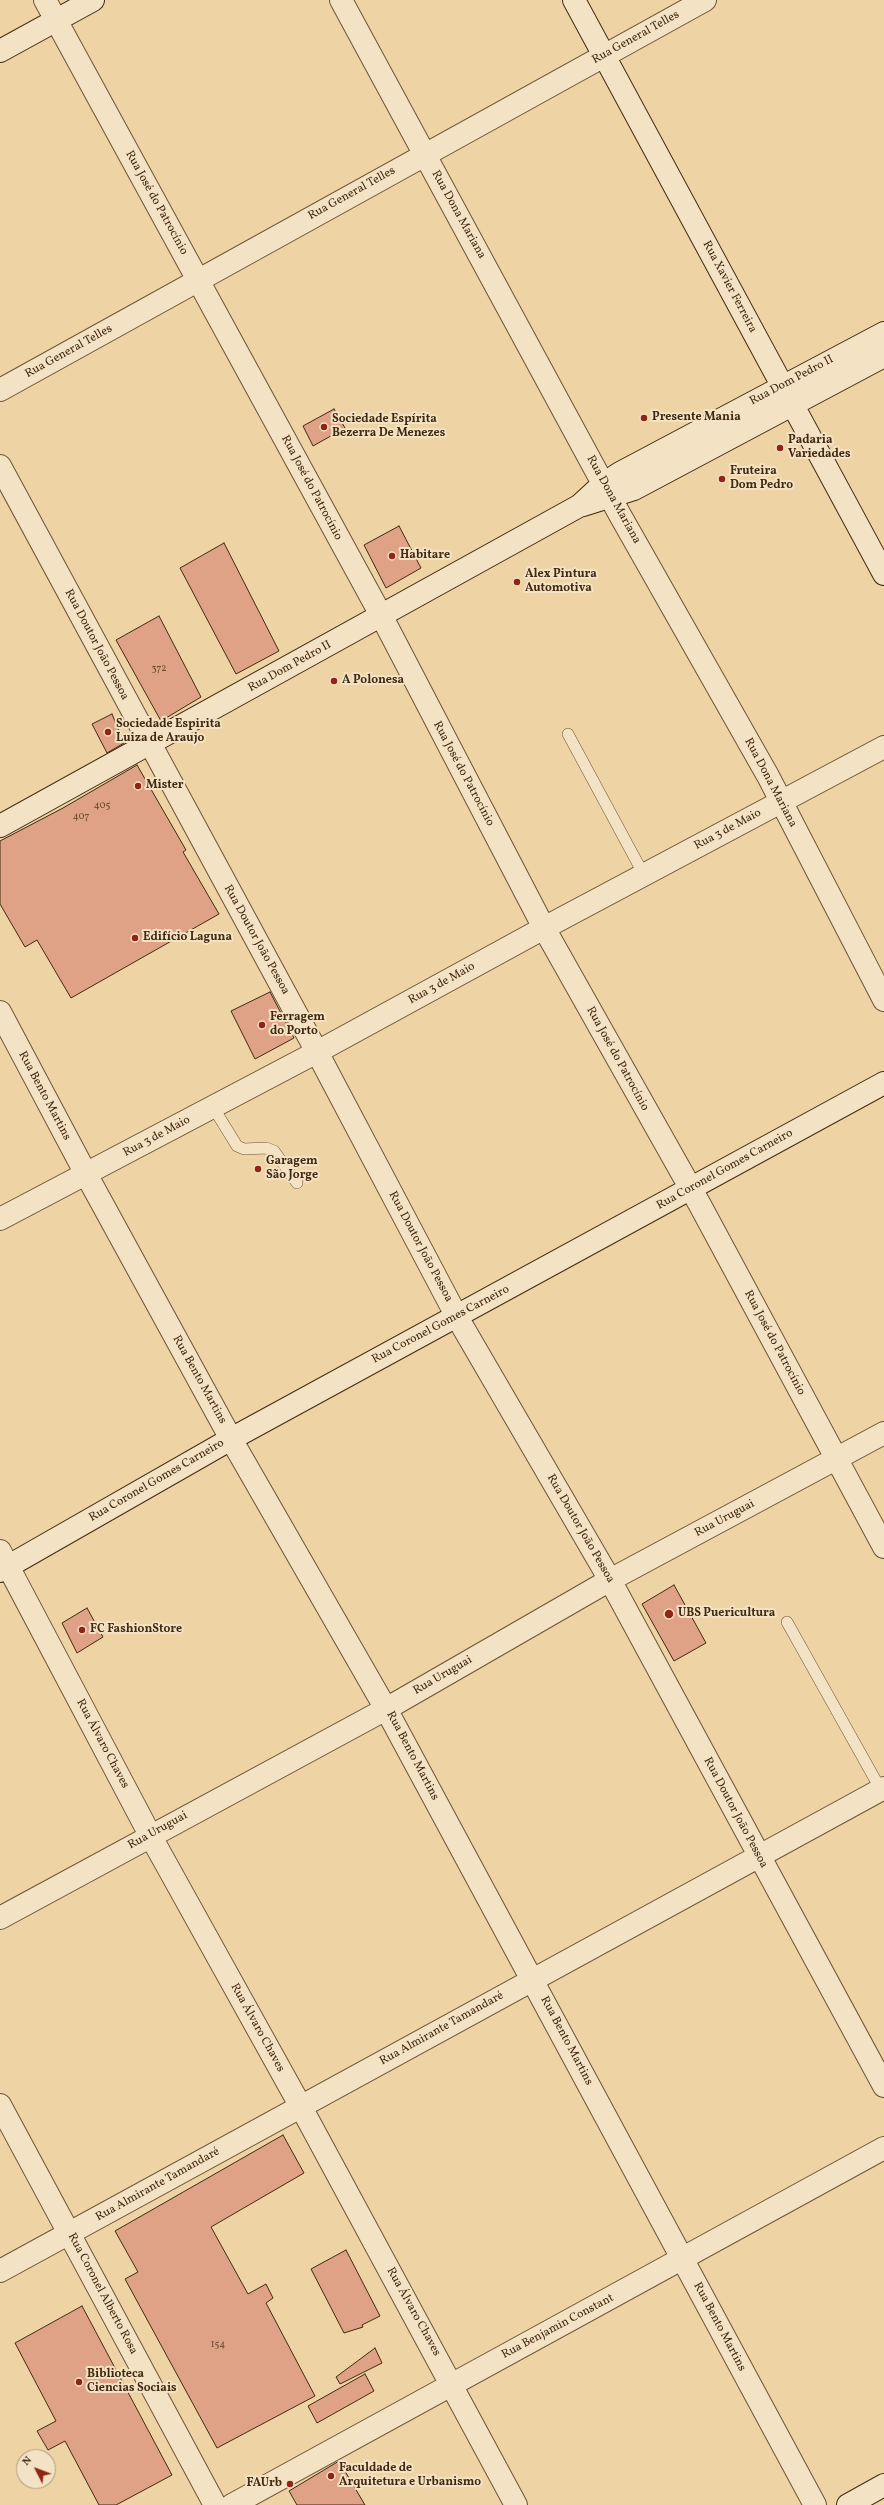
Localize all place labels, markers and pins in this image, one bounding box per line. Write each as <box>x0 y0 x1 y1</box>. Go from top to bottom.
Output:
place label: Presente Mania <box>652 411 741 425</box>
place label: Sociedade Espírita Bezerra De Menezes <box>332 413 445 441</box>
marker: Presente Mania <box>639 413 649 423</box>
marker: Sociedade Espírita Bezerra De Menezes <box>319 422 329 432</box>
place label: Padaria Variedades <box>788 434 850 462</box>
marker: Padaria Variedades <box>775 443 785 453</box>
place label: Fruteira Dom Pedro <box>730 465 793 493</box>
marker: Fruteira Dom Pedro <box>717 474 727 484</box>
place label: Habitare <box>400 549 450 563</box>
marker: Habitare <box>387 551 397 561</box>
place label: Alex Pintura Automotiva <box>525 568 597 596</box>
marker: Alex Pintura Automotiva <box>512 577 522 587</box>
place label: A Polonesa <box>342 674 404 688</box>
marker: A Polonesa <box>329 676 339 686</box>
place label: Sociedade Espirita Luiza de Araujo <box>116 718 221 746</box>
marker: Sociedade Espirita Luiza de Araujo <box>103 727 113 737</box>
place label: Mister <box>146 779 184 793</box>
marker: Mister <box>133 781 143 791</box>
place label: Edifício Laguna <box>143 931 232 945</box>
marker: Edifício Laguna <box>130 933 140 943</box>
place label: Ferragem do Porto <box>270 1011 325 1039</box>
marker: Ferragem do Porto <box>257 1020 267 1030</box>
place label: Garagem São Jorge <box>266 1155 318 1183</box>
marker: Garagem São Jorge <box>253 1164 263 1174</box>
place label: UBS Puericultura <box>678 1607 775 1621</box>
marker: UBS Puericultura <box>663 1608 675 1620</box>
place label: FC FashionStore <box>90 1623 182 1637</box>
marker: FC FashionStore <box>77 1625 87 1635</box>
place label: Biblioteca Ciencias Sociais <box>87 2368 177 2396</box>
marker: Biblioteca Ciencias Sociais <box>74 2377 84 2387</box>
place label: Faculdade de Arquitetura e Urbanismo <box>339 2462 481 2490</box>
marker: Faculdade de Arquitetura e Urbanismo <box>326 2471 336 2481</box>
place label: FAUrb <box>246 2477 282 2491</box>
marker: FAUrb <box>285 2479 295 2489</box>

